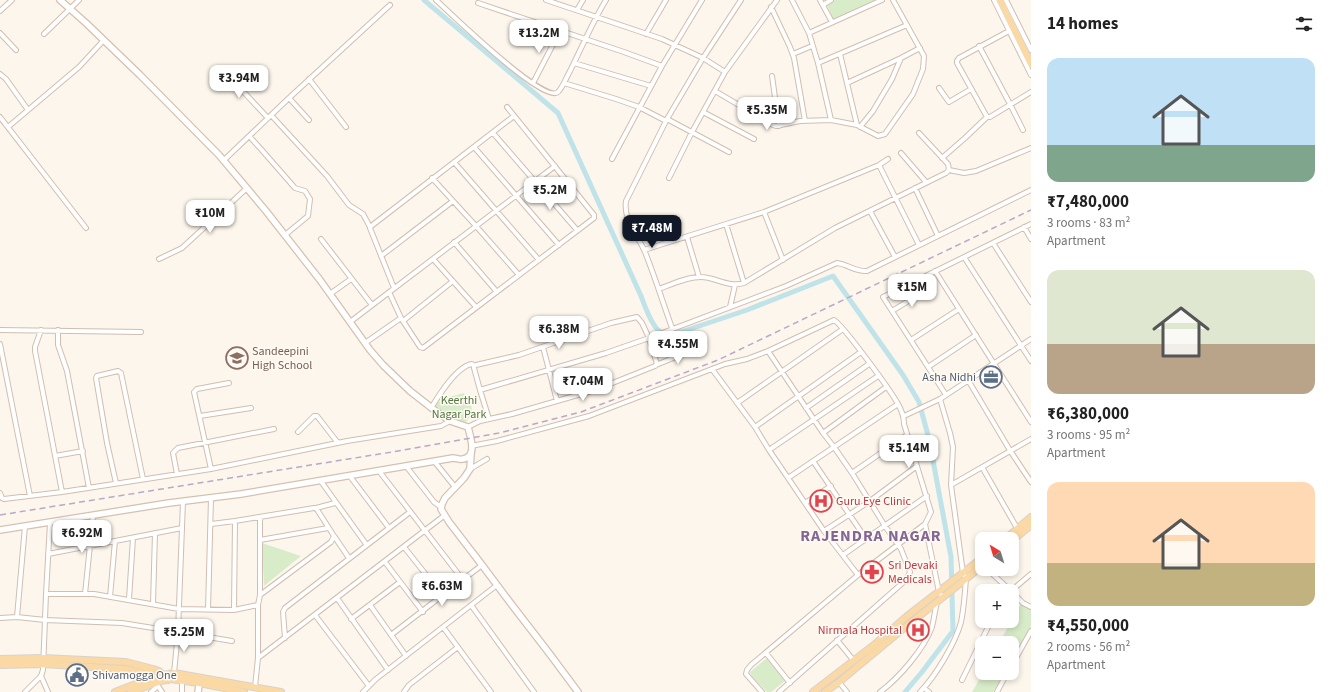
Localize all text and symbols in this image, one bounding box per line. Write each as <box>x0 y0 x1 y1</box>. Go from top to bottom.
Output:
text: 14 homes <box>1047 12 1118 36</box>
icon: filters <box>1293 13 1315 35</box>
pin: ₹13.2M <box>506 20 572 54</box>
text: ₹13.2M <box>518 24 560 42</box>
pin: ₹3.94M <box>206 65 272 99</box>
text: ₹3.94M <box>218 69 260 87</box>
icon: home <box>1145 84 1217 156</box>
pin: ₹5.35M <box>734 97 800 131</box>
text: ₹5.35M <box>746 101 788 119</box>
pin: ₹5.2M <box>522 177 578 211</box>
text: ₹5.2M <box>533 181 567 199</box>
text: ₹7,480,000 <box>1047 190 1129 214</box>
pin: ₹10M <box>186 200 234 234</box>
text: ₹10M <box>195 204 225 222</box>
text: 3 rooms · 83 m² <box>1047 214 1130 232</box>
pin: ₹7.48M <box>619 215 685 249</box>
text: ₹7.48M <box>631 219 673 237</box>
text: Apartment <box>1047 232 1105 250</box>
pin: ₹15M <box>888 274 936 308</box>
text: ₹15M <box>897 278 927 296</box>
icon: home <box>1145 296 1217 368</box>
pin: ₹6.38M <box>526 316 592 350</box>
text: ₹6.38M <box>538 320 580 338</box>
pin: ₹4.55M <box>645 331 711 365</box>
text: ₹4.55M <box>657 335 699 353</box>
place label: Sandeepini High School <box>252 343 312 374</box>
school or university icon: Sandeepini High School <box>224 345 250 371</box>
office icon: Asha Nidhi <box>978 364 1004 390</box>
pin: ₹7.04M <box>550 368 616 402</box>
place label: Asha Nidhi <box>922 369 976 386</box>
text: ₹7.04M <box>562 372 604 390</box>
park label: Keerthi Nagar Park <box>432 392 486 423</box>
text: ₹6,380,000 <box>1047 402 1129 426</box>
text: 3 rooms · 95 m² <box>1047 426 1130 444</box>
pin: ₹5.14M <box>876 435 942 469</box>
text: ₹5.14M <box>888 439 930 457</box>
text: Apartment <box>1047 444 1105 462</box>
hospital icon: Guru Eye Clinic <box>808 488 834 514</box>
place label: Guru Eye Clinic <box>836 493 912 510</box>
icon: home <box>1145 508 1217 580</box>
pin: ₹6.92M <box>49 520 115 554</box>
text: ₹6.92M <box>61 524 103 542</box>
district label: RAJENDRA NAGAR <box>800 525 942 547</box>
north arrow <box>975 532 1019 576</box>
map controls <box>975 532 1019 680</box>
place label: Sri Devaki Medicals <box>888 557 938 588</box>
pharmacy icon: Sri Devaki Medicals <box>859 559 885 585</box>
pin: ₹6.63M <box>409 573 475 607</box>
text: ₹6.63M <box>421 577 463 595</box>
button: + <box>975 584 1019 628</box>
text: ₹4,550,000 <box>1047 614 1129 638</box>
hospital icon: Nirmala Hospital <box>905 617 931 643</box>
pin: ₹5.25M <box>151 619 217 653</box>
place label: Nirmala Hospital <box>818 622 902 639</box>
text: ₹5.25M <box>163 623 205 641</box>
button: − <box>975 636 1019 680</box>
text: 2 rooms · 56 m² <box>1047 638 1130 656</box>
text: Apartment <box>1047 656 1105 674</box>
public building icon: Shivamogga One <box>64 662 90 688</box>
place label: Shivamogga One <box>92 667 177 684</box>

